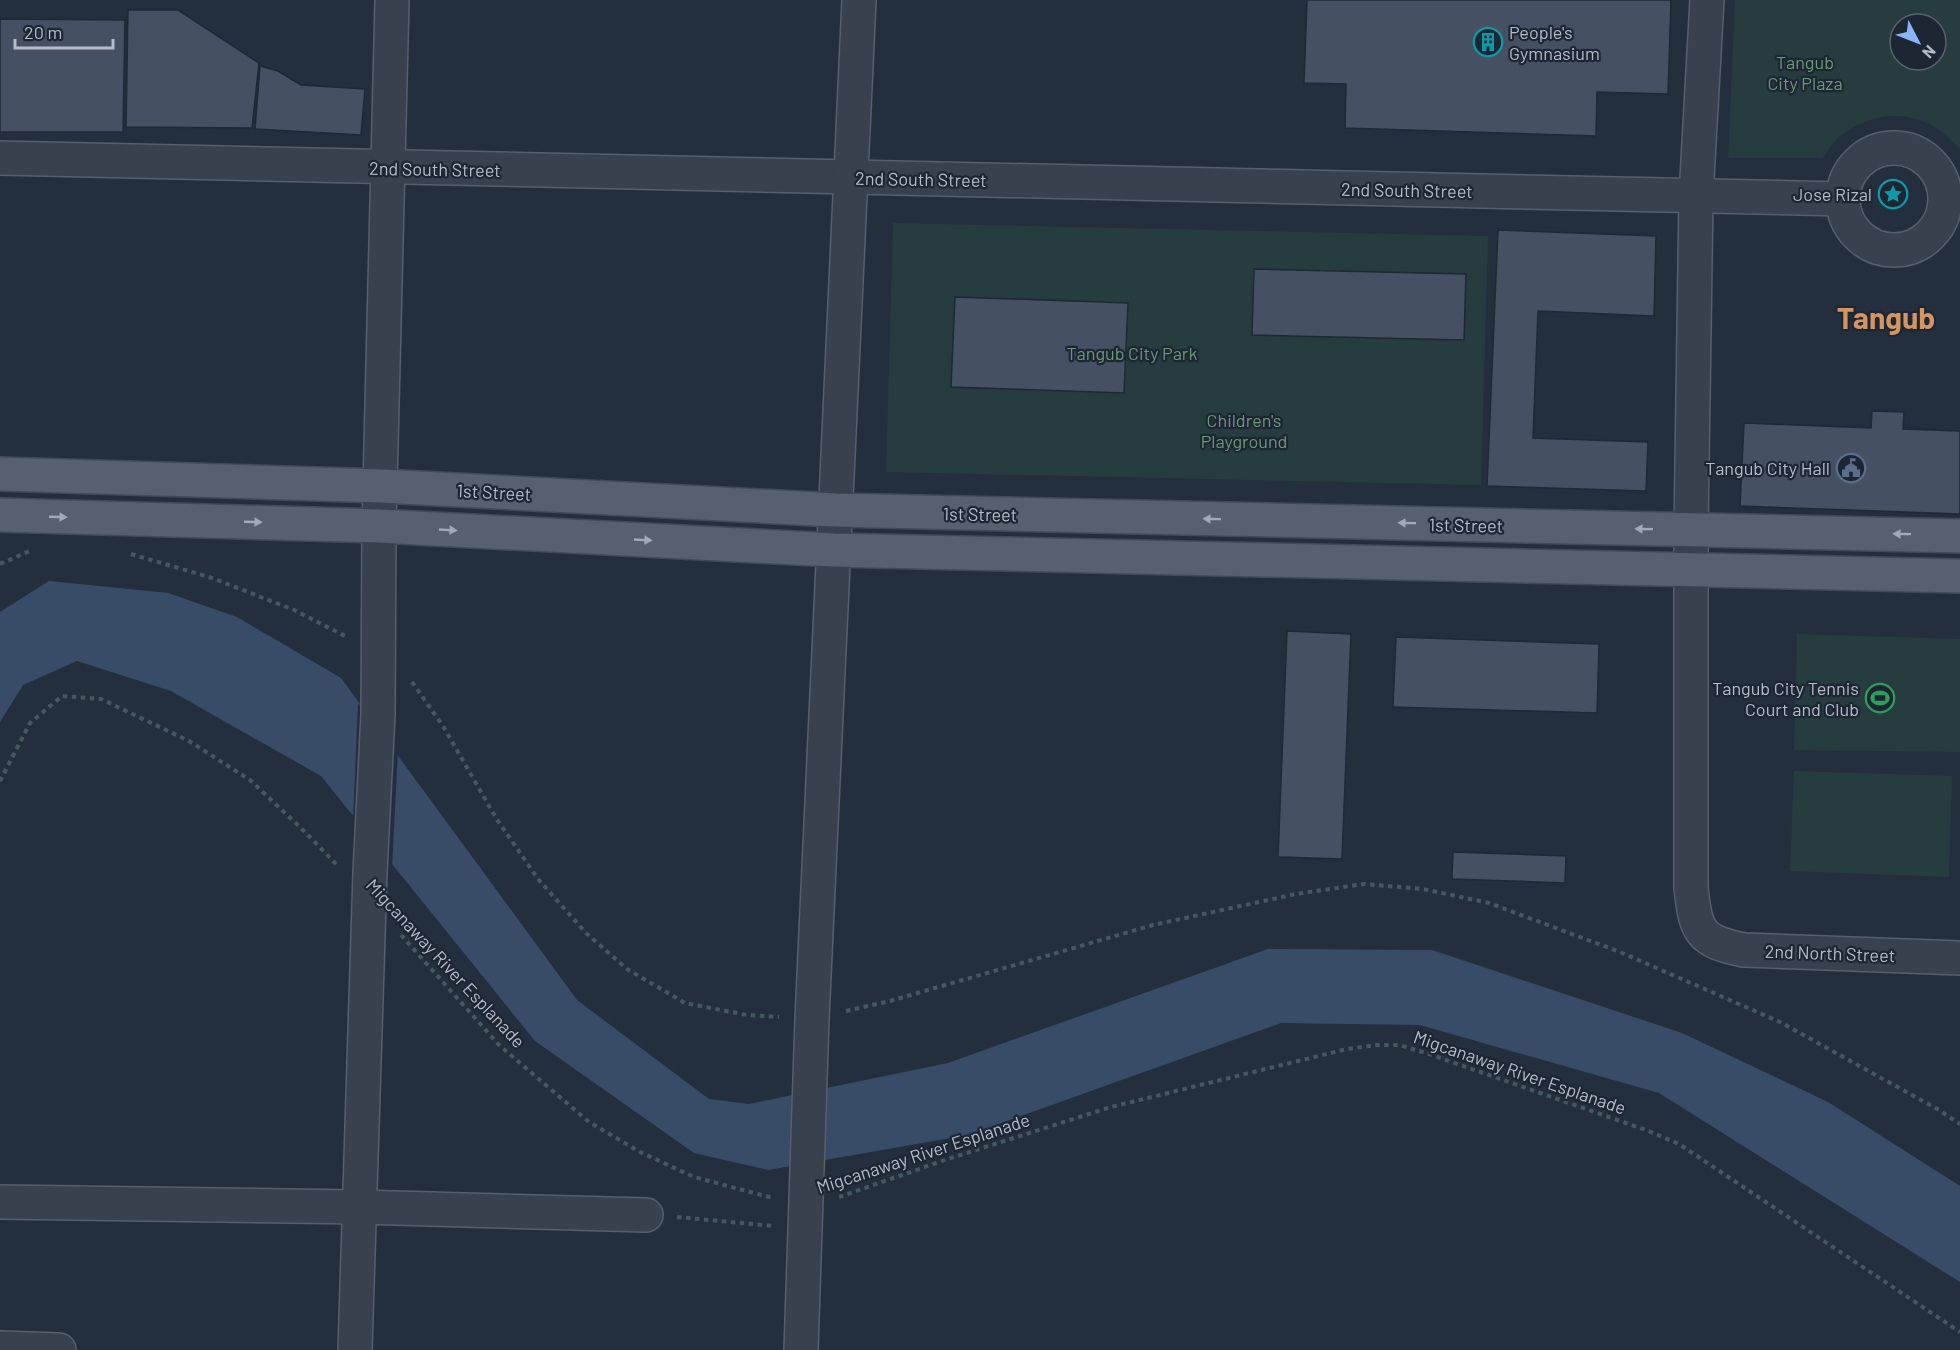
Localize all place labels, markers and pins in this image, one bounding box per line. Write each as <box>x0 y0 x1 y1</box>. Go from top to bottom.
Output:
place label: People's Gymnasium <box>1509 21 1600 64</box>
building icon: People's Gymnasium <box>1472 26 1504 58</box>
place icon: Jose Rizal <box>1877 178 1909 210</box>
place label: Jose Rizal <box>1793 183 1872 205</box>
public building icon: Tangub City Hall <box>1835 452 1867 484</box>
place label: Tangub City Hall <box>1705 457 1830 479</box>
place label: Tangub City Tennis Court and Club <box>1712 677 1859 720</box>
sports icon: Tangub City Tennis Court and Club <box>1864 682 1896 714</box>

